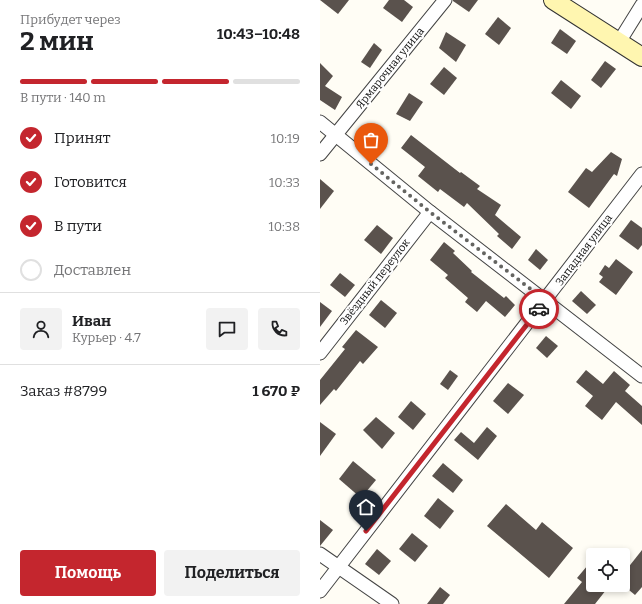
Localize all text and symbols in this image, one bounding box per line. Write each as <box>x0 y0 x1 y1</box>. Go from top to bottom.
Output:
text: Прибудет через <box>20 12 121 27</box>
text: 10:43–10:48 <box>217 25 300 43</box>
street label: Ярмарочная улица <box>353 25 427 111</box>
text: 2 мин <box>20 26 94 57</box>
text: В пути · 140 m <box>20 90 106 105</box>
pin <box>354 123 388 164</box>
icon: check <box>20 127 42 149</box>
text: Принят <box>54 129 110 147</box>
icon: bag <box>360 129 382 151</box>
text: 10:19 <box>271 131 300 146</box>
icon: check <box>20 171 42 193</box>
text: Готовится <box>54 173 127 191</box>
text: 10:33 <box>269 175 300 190</box>
street label: Западная улица <box>553 212 615 288</box>
icon: check <box>20 215 42 237</box>
text: В пути <box>54 217 102 235</box>
text: 10:38 <box>268 219 300 234</box>
street label: Звёздный переулок <box>337 236 413 328</box>
text: Доставлен <box>54 261 131 279</box>
courier <box>519 289 559 329</box>
icon: car <box>528 298 550 320</box>
button: person <box>20 308 62 350</box>
button: chat <box>206 308 248 350</box>
button: phone <box>258 308 300 350</box>
text: Иван <box>72 312 111 330</box>
text: Курьер · 4.7 <box>72 330 141 345</box>
text: Заказ #8799 <box>20 382 107 400</box>
text: 1 670 ₽ <box>252 382 300 400</box>
pin <box>349 490 383 531</box>
icon: home <box>355 496 377 518</box>
map controls <box>586 548 630 592</box>
button: locate <box>586 548 630 592</box>
button: Помощь <box>20 550 156 596</box>
button: Поделиться <box>164 550 300 596</box>

